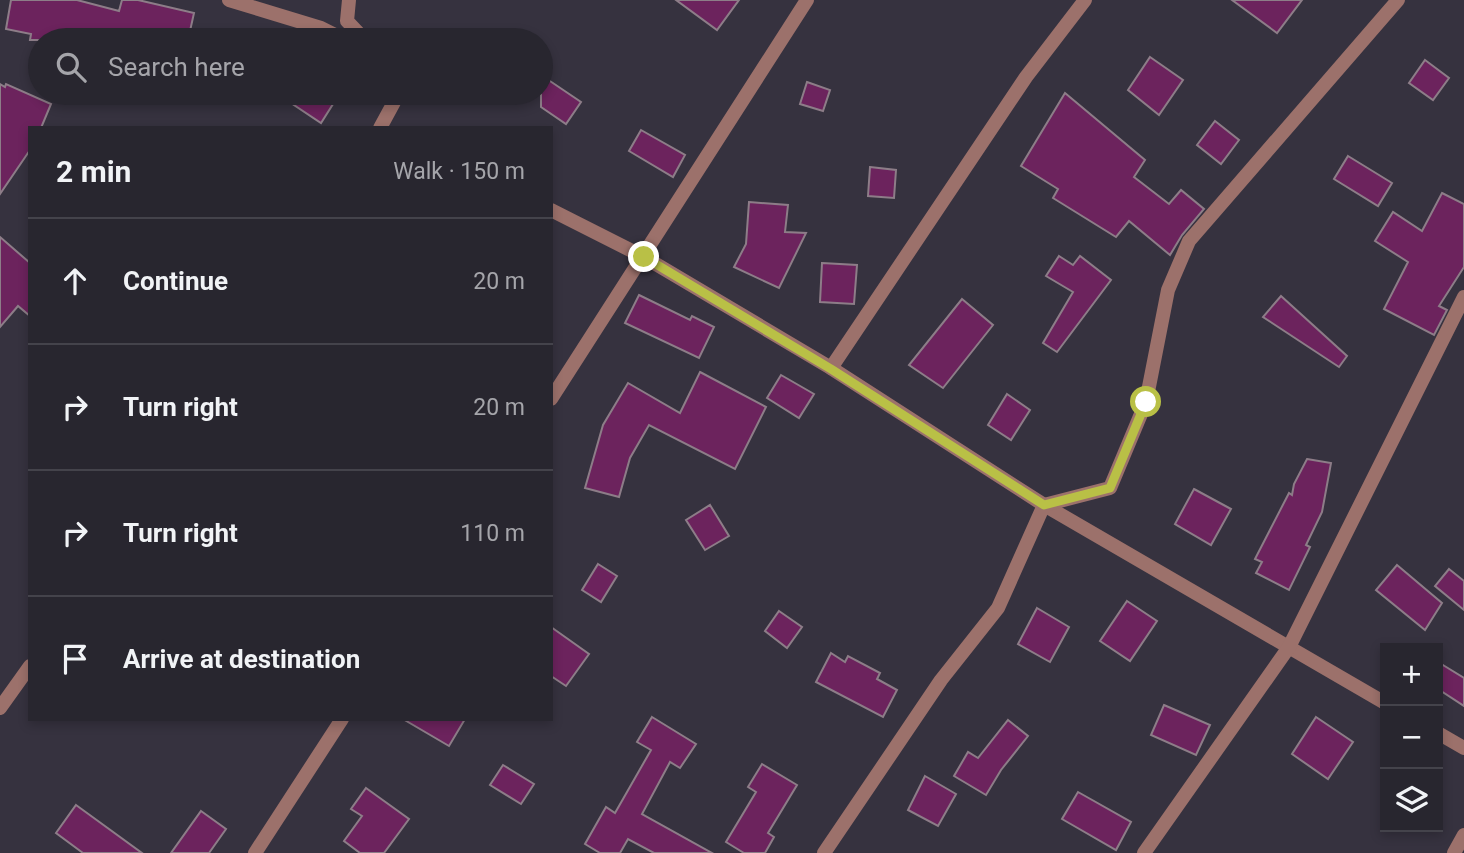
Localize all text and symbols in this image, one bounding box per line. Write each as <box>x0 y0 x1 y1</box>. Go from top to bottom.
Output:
search box <box>28 28 553 105</box>
icon: search <box>52 48 90 86</box>
text: Search here <box>108 52 245 82</box>
text: 2 min <box>56 154 131 189</box>
text: Walk · 150 m <box>393 158 525 185</box>
route end <box>628 241 659 272</box>
icon: ahead <box>56 262 94 300</box>
text: Continue <box>123 266 228 296</box>
text: 20 m <box>473 268 525 295</box>
route start <box>1130 386 1161 417</box>
icon: right <box>56 388 94 426</box>
text: Turn right <box>123 392 238 422</box>
text: 20 m <box>473 394 525 421</box>
icon: right <box>56 514 94 552</box>
text: Turn right <box>123 518 238 548</box>
text: 110 m <box>460 520 525 547</box>
icon: arrive <box>56 640 94 678</box>
map controls <box>1380 643 1443 832</box>
button: + <box>1380 643 1443 706</box>
text: Arrive at destination <box>123 644 360 674</box>
button: − <box>1380 706 1443 769</box>
button: layers <box>1380 769 1443 832</box>

